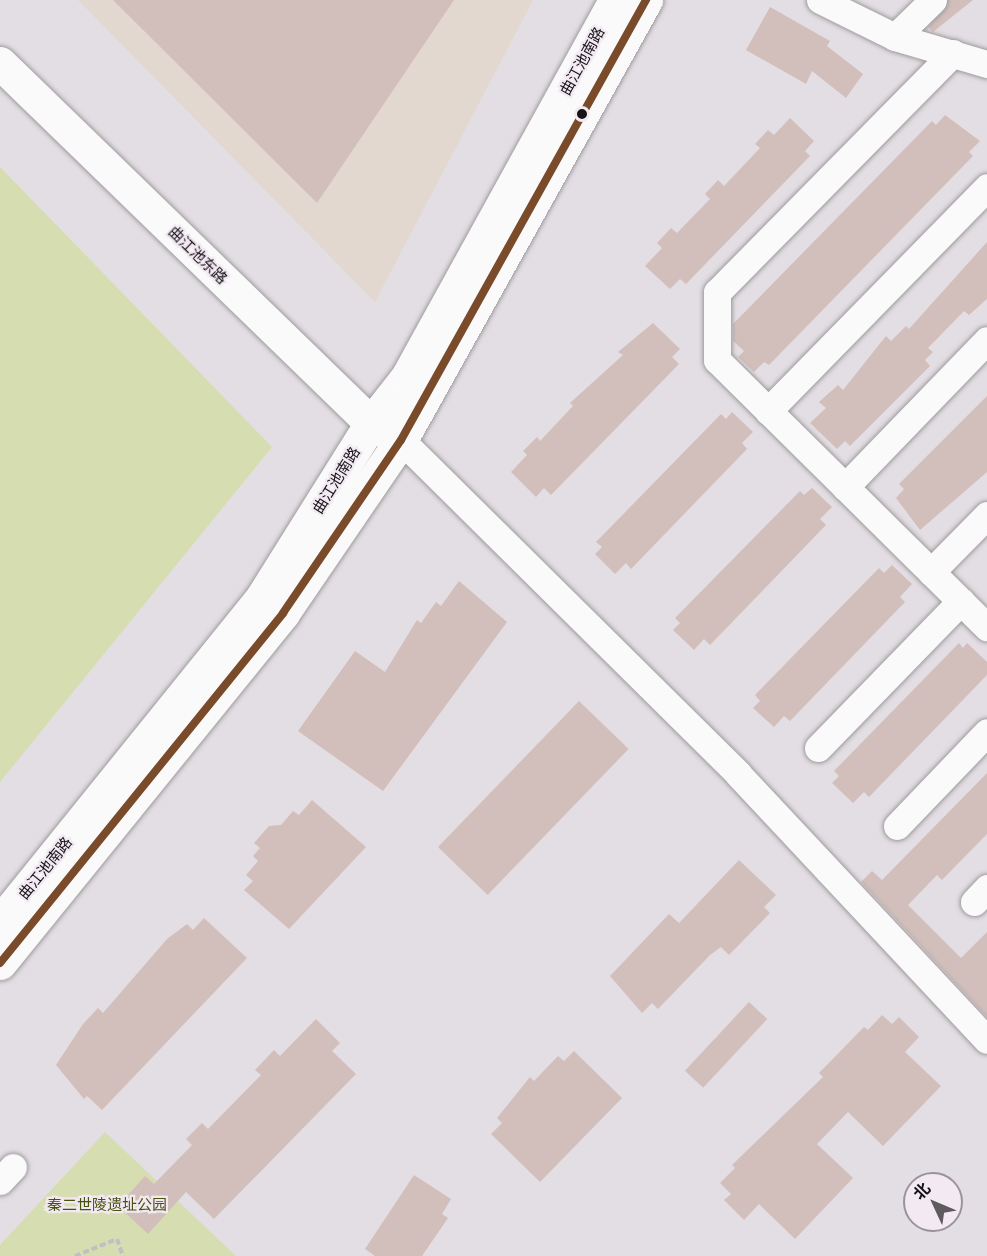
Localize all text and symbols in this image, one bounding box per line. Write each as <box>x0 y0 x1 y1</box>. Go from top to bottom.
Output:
street label: 曲江池南路 <box>556 24 608 98</box>
unlabelled marker <box>576 108 588 120</box>
street label: 曲江池东路 <box>165 222 231 288</box>
street label: 曲江池南路 <box>308 443 364 517</box>
street label: 曲江池南路 <box>14 833 76 903</box>
north arrow <box>903 1172 963 1232</box>
text: 北 <box>909 1178 934 1204</box>
park label: 秦二世陵遗址公园 <box>47 1196 167 1214</box>

